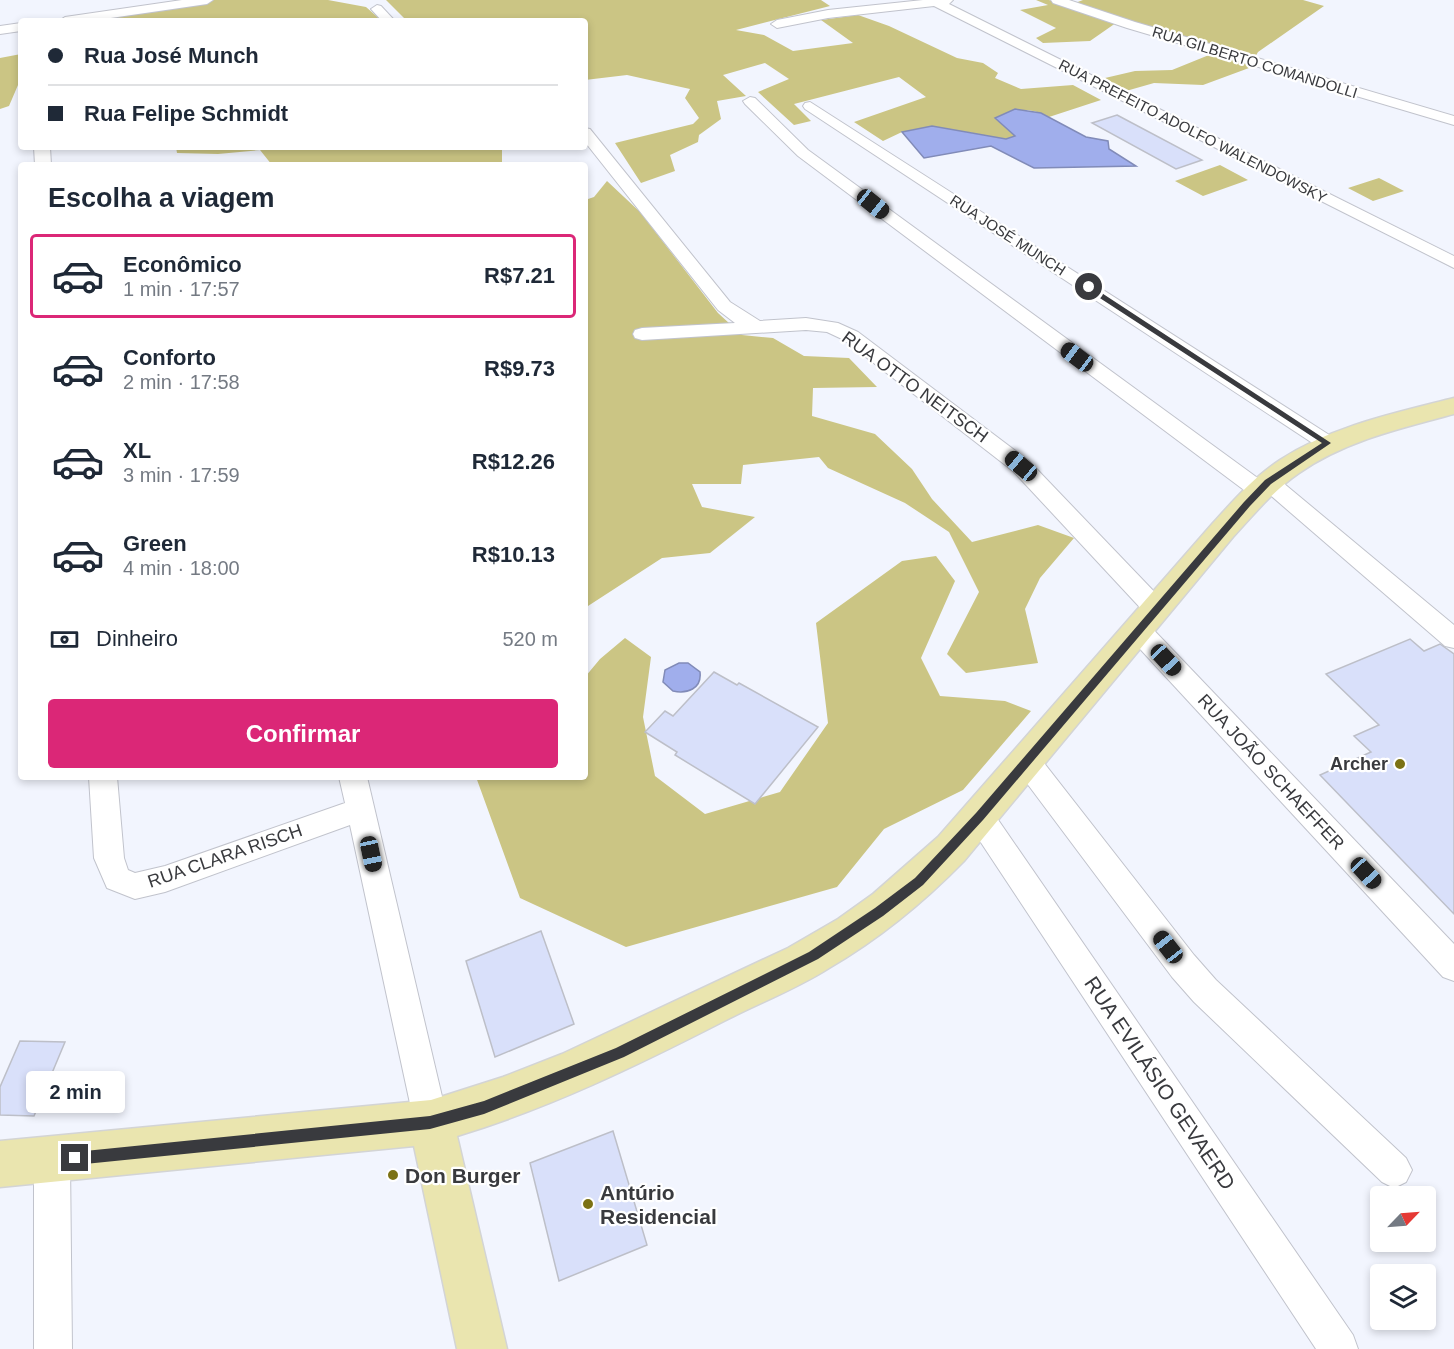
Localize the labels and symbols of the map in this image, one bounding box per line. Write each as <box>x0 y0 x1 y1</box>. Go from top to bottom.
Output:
street label: RUA GILBERTO COMANDOLLI <box>1150 23 1360 101</box>
street label: RUA PREFEITO ADOLFO WALENDOWSKY <box>1056 56 1330 206</box>
car <box>853 186 893 222</box>
street label: RUA JOSÉ MUNCH <box>947 191 1069 279</box>
route start <box>1075 273 1102 300</box>
street label: RUA OTTO NEITSCH <box>838 327 992 447</box>
car <box>1057 339 1097 375</box>
car <box>1001 448 1041 484</box>
car <box>1147 641 1185 679</box>
street label: RUA JOÃO SCHAEFFER <box>1194 690 1349 854</box>
place label: Archer <box>1330 754 1388 774</box>
marker: Archer <box>1393 757 1407 771</box>
street label: RUA CLARA RISCH <box>145 820 305 892</box>
car <box>358 835 384 873</box>
car <box>1347 854 1385 892</box>
car <box>1150 927 1186 967</box>
street label: RUA EVILÁSIO GEVAERD <box>1080 972 1240 1194</box>
callout: 2 min <box>26 1071 124 1113</box>
route end <box>61 1144 88 1171</box>
place label: Don Burger <box>405 1164 521 1187</box>
marker: Don Burger <box>386 1168 400 1182</box>
place label: Antúrio Residencial <box>600 1181 717 1228</box>
north arrow <box>1370 1186 1436 1252</box>
marker: Antúrio Residencial <box>581 1197 595 1211</box>

